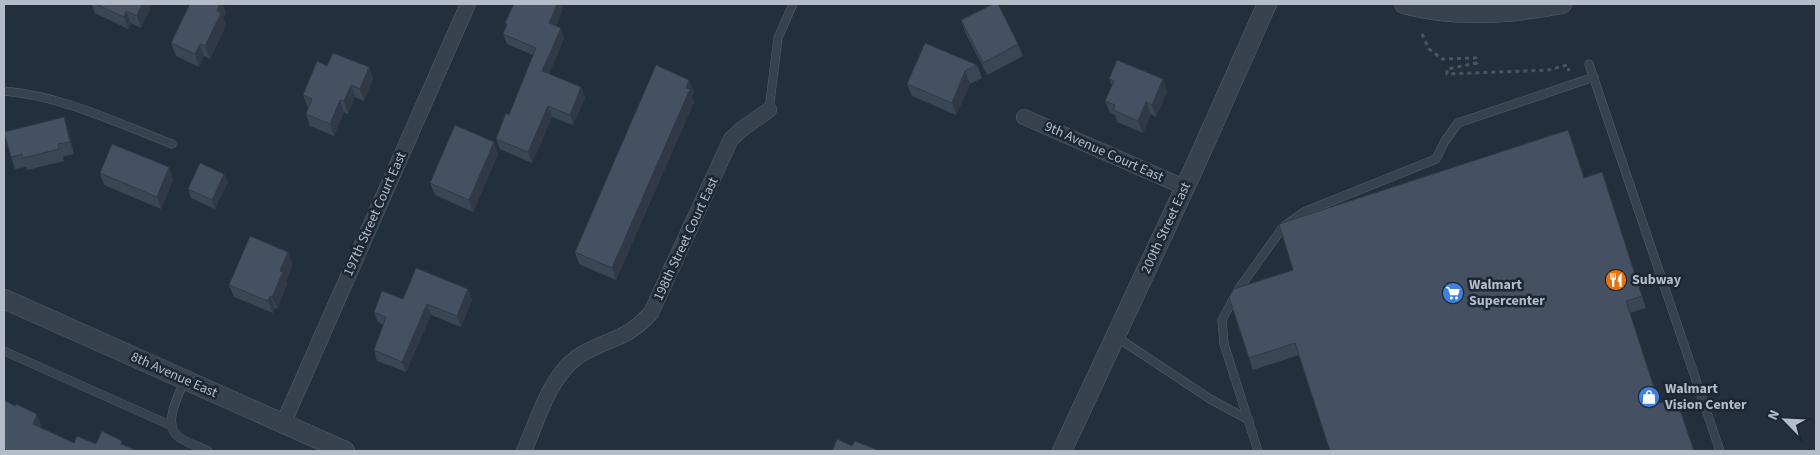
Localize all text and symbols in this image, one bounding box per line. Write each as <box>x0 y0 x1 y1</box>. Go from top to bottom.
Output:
street label: 9th Avenue Court East <box>1041 117 1167 187</box>
street label: 197th Street Court East <box>339 148 412 279</box>
street label: 198th Street Court East <box>649 174 724 304</box>
street label: 200th Street East <box>1136 179 1196 277</box>
restaurant icon: Subway <box>1604 268 1628 292</box>
place label: Subway <box>1632 270 1682 290</box>
place label: Walmart Supercenter <box>1469 275 1545 311</box>
supermarket icon: Walmart Supercenter <box>1441 281 1465 305</box>
street label: 8th Avenue East <box>128 347 221 403</box>
place label: Walmart Vision Center <box>1664 379 1747 415</box>
shop icon: Walmart Vision Center <box>1637 385 1661 409</box>
north arrow <box>1760 395 1810 445</box>
text: N <box>1763 407 1785 423</box>

